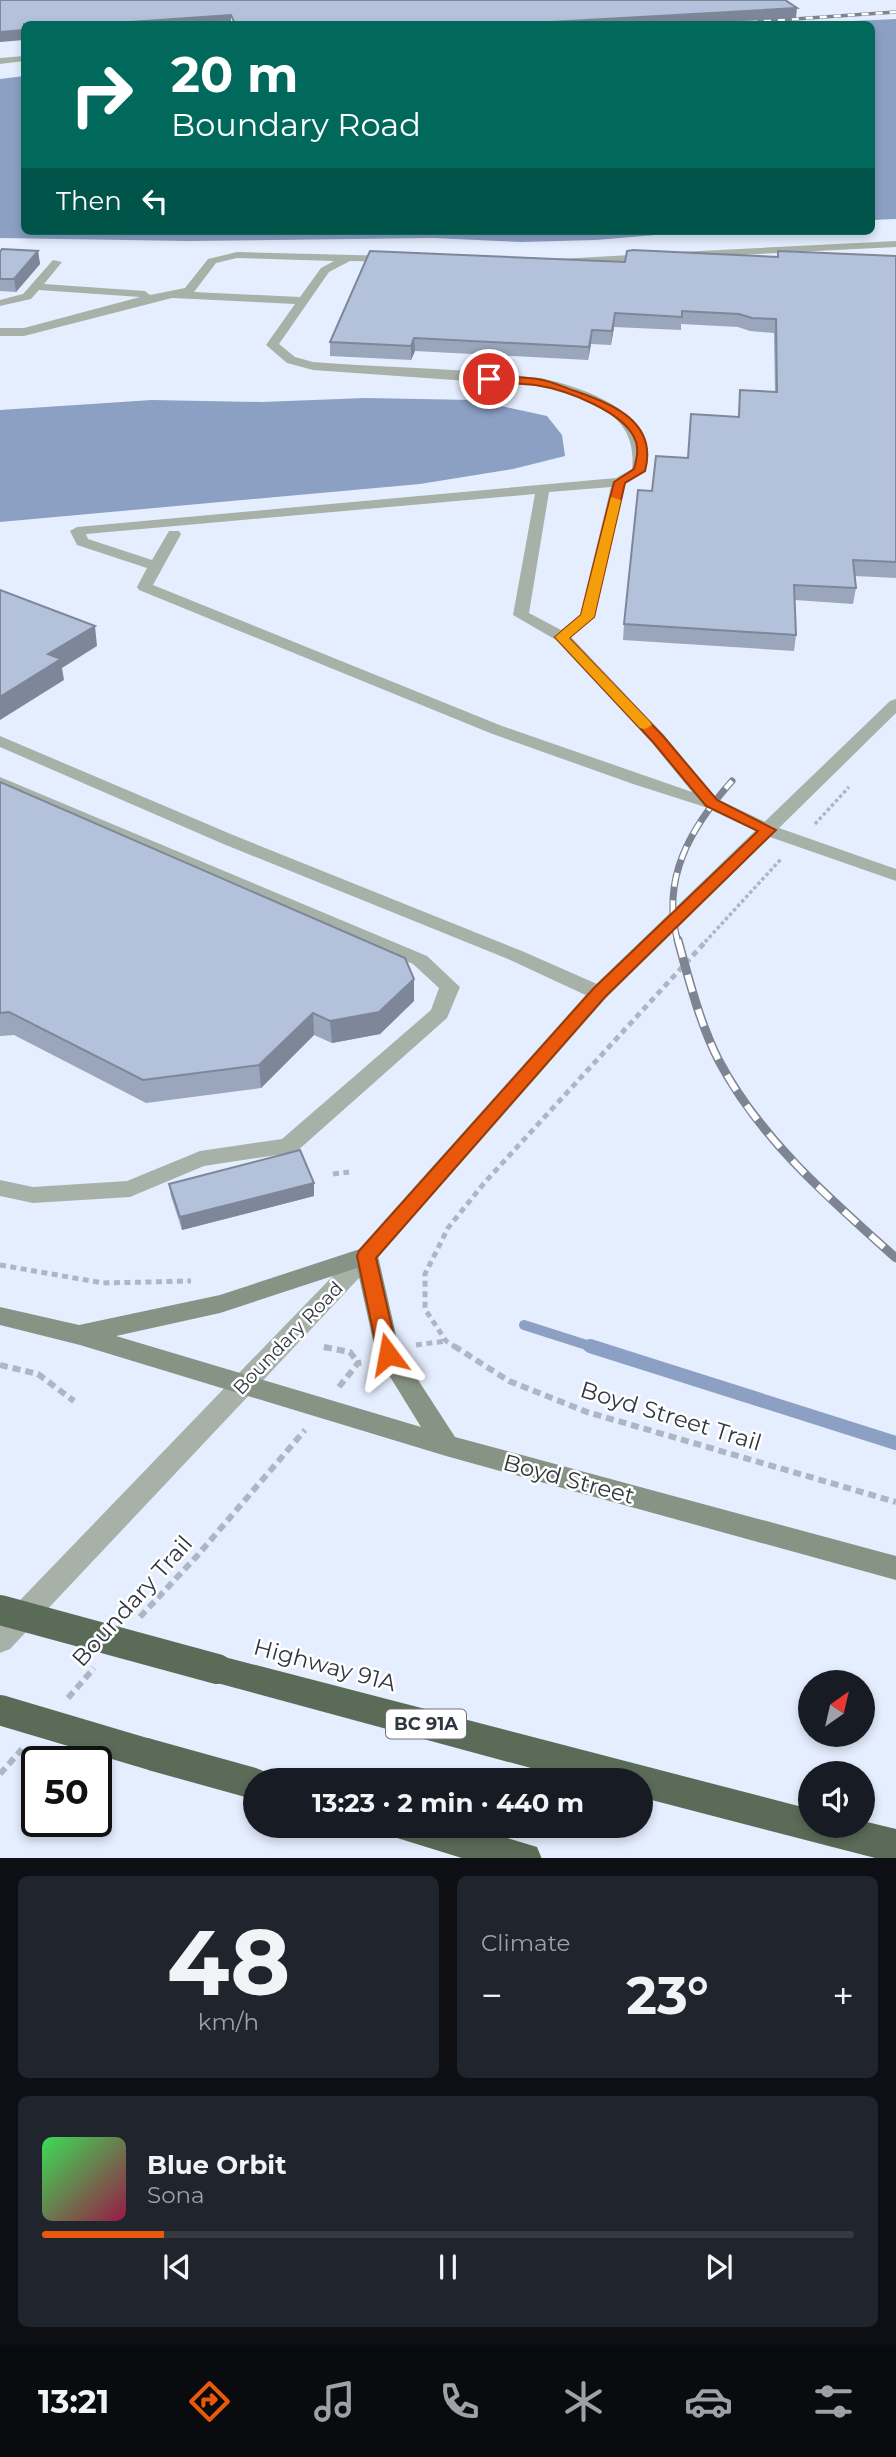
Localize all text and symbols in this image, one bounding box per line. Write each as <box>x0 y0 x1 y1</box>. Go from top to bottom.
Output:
text: 20 m <box>171 45 298 104</box>
icon: right <box>56 49 147 140</box>
text: Boundary Road <box>171 105 421 144</box>
icon: left <box>136 182 174 220</box>
text: Then <box>56 185 122 217</box>
pin <box>459 349 519 409</box>
icon: arrive <box>470 360 508 398</box>
street label: Boundary Road <box>228 1277 348 1399</box>
position arrow <box>351 1317 425 1391</box>
street label: Boyd Street Trail <box>577 1375 765 1457</box>
street label: Boyd Street <box>500 1448 638 1510</box>
street label: Boundary Trail <box>66 1530 198 1672</box>
street label: Highway 91A <box>251 1633 400 1698</box>
north arrow <box>798 1670 875 1746</box>
map controls <box>798 1670 875 1838</box>
road number: BC 91A <box>386 1709 466 1738</box>
speed limit sign: 50 <box>21 1746 112 1837</box>
button: sound <box>798 1761 875 1838</box>
text: 13:23 · 2 min · 440 m <box>312 1787 584 1819</box>
text: 48 <box>167 1907 290 2018</box>
text: Climate <box>481 1929 570 1957</box>
text: 23° <box>626 1964 709 2027</box>
text: − <box>481 1972 503 2019</box>
text: + <box>832 1972 854 2019</box>
text: km/h <box>198 2008 259 2036</box>
text: Blue Orbit <box>147 2149 286 2181</box>
text: Sona <box>147 2181 205 2209</box>
icon: previous <box>158 2248 196 2286</box>
icon: pause <box>429 2248 467 2286</box>
icon: next <box>700 2248 738 2286</box>
icon: directions <box>185 2377 234 2426</box>
icon: music <box>310 2377 359 2426</box>
icon: phone <box>435 2377 484 2426</box>
icon: climate <box>559 2377 608 2426</box>
icon: car <box>684 2377 733 2426</box>
icon: filters <box>809 2377 858 2426</box>
text: 13:21 <box>38 2382 109 2421</box>

